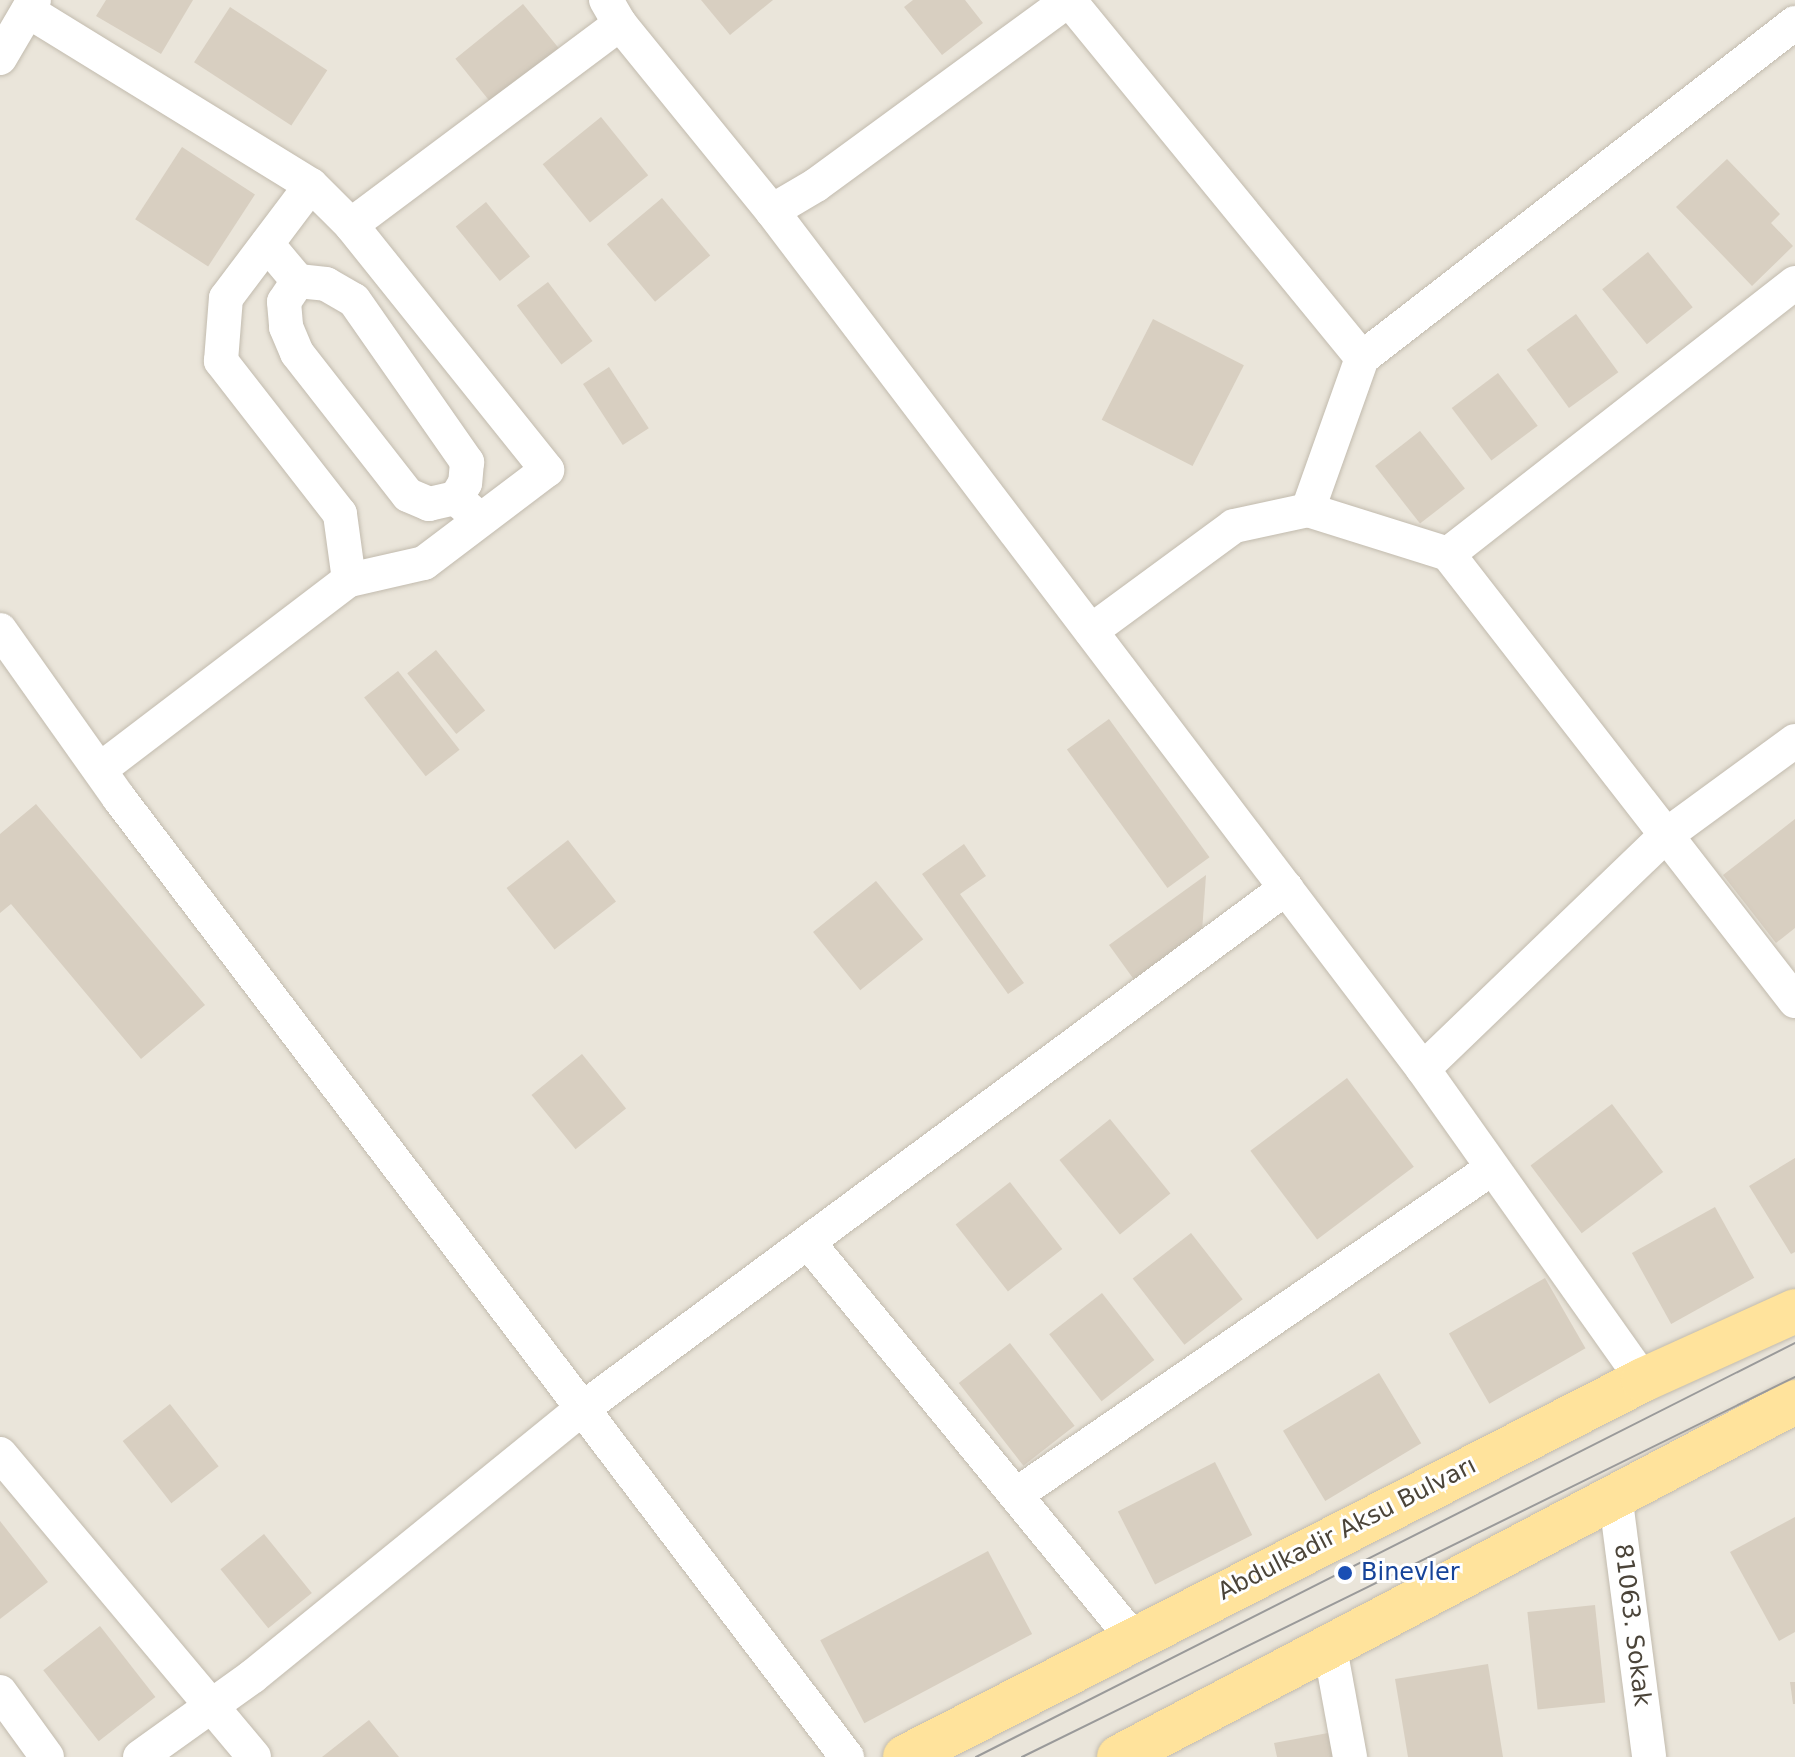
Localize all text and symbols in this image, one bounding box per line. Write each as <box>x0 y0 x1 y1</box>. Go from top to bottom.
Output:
street label: Abdulkadir Aksu Bulvarı <box>1213 1451 1481 1607</box>
street label: 81063. Sokak <box>1608 1542 1656 1708</box>
place label: Binevler <box>1361 1559 1460 1587</box>
marker: Binevler <box>1336 1564 1354 1582</box>

